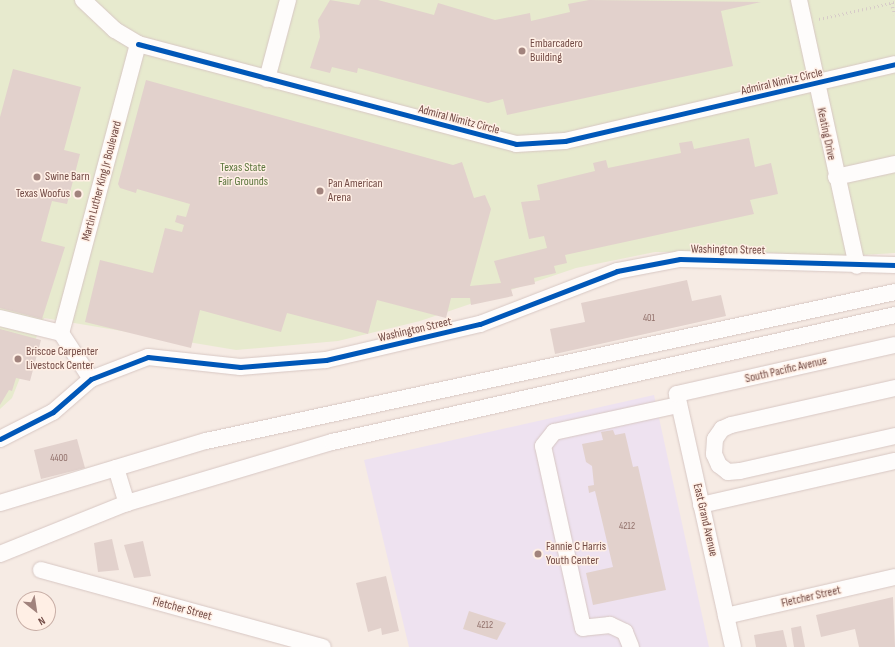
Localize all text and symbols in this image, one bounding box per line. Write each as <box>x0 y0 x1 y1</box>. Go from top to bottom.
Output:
place label: Embarcadero Building <box>530 37 583 65</box>
marker: Embarcadero Building <box>517 46 527 56</box>
street label: Admiral Nimitz Circle <box>740 66 824 98</box>
street label: Admiral Nimitz Circle <box>417 102 501 138</box>
street label: Keating Drive <box>813 106 839 162</box>
street label: Martin Luther King Jr Boulevard <box>79 119 125 243</box>
park label: Texas State Fair Grounds <box>218 161 268 189</box>
place label: Swine Barn <box>45 170 90 184</box>
marker: Swine Barn <box>32 172 42 182</box>
place label: Pan American Arena <box>328 177 383 205</box>
marker: Pan American Arena <box>315 186 325 196</box>
place label: Texas Woofus <box>16 187 70 201</box>
marker: Texas Woofus <box>73 189 83 199</box>
street label: Washington Street <box>691 242 765 258</box>
house number: 401 <box>643 313 655 325</box>
street label: Washington Street <box>377 315 453 345</box>
place label: Briscoe Carpenter Livestock Center <box>26 345 98 373</box>
marker: Briscoe Carpenter Livestock Center <box>13 354 23 364</box>
street label: South Pacific Avenue <box>744 354 828 386</box>
house number: 4400 <box>50 453 68 465</box>
street label: East Grand Avenue <box>690 482 720 558</box>
house number: 4212 <box>619 521 635 533</box>
place label: Fannie C Harris Youth Center <box>546 540 606 568</box>
marker: Fannie C Harris Youth Center <box>533 549 543 559</box>
street label: Fletcher Street <box>780 583 842 611</box>
north arrow <box>16 591 56 631</box>
street label: Fletcher Street <box>151 594 213 624</box>
text: N <box>36 614 48 628</box>
house number: 4212 <box>477 620 493 632</box>

